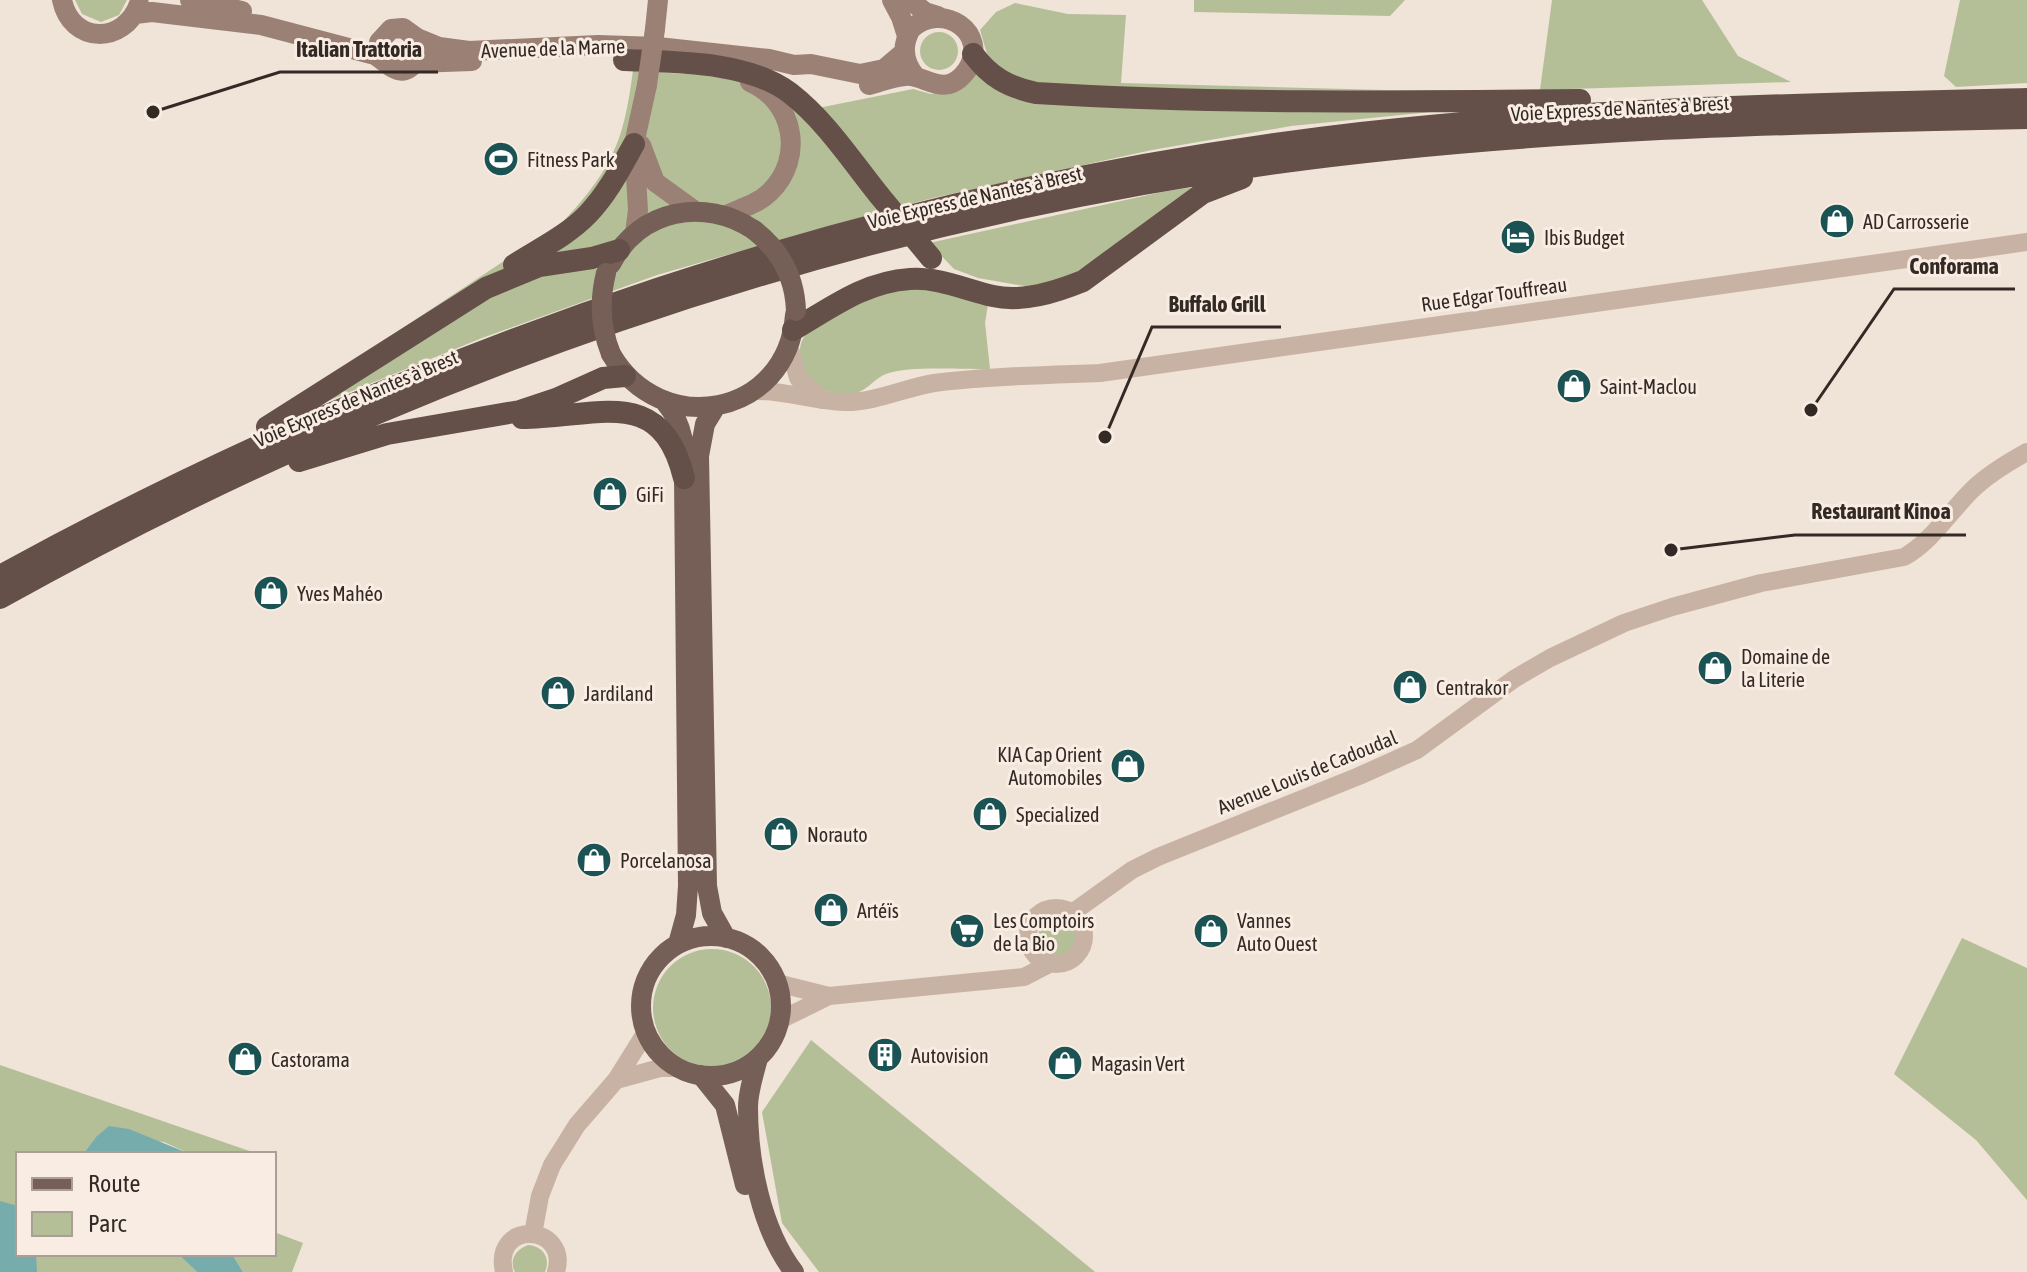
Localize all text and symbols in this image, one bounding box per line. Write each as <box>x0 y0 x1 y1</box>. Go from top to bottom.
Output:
callout: Italian Trattoria <box>280 26 438 72</box>
street label: Avenue de la Marne <box>481 34 625 62</box>
text: Italian Trattoria <box>296 36 422 62</box>
street label: Voie Express de Nantes à Brest <box>1510 91 1730 125</box>
sports icon: Fitness Park <box>482 140 520 178</box>
place label: Fitness Park <box>527 148 615 171</box>
street label: Voie Express de Nantes à Brest <box>866 161 1084 233</box>
shop icon: AD Carrosserie <box>1818 202 1856 240</box>
place label: AD Carrosserie <box>1863 210 1969 233</box>
hotel icon: Ibis Budget <box>1499 218 1537 256</box>
place label: Ibis Budget <box>1544 226 1625 249</box>
callout: Conforama <box>1894 243 2015 289</box>
text: Conforama <box>1909 253 1999 279</box>
street label: Rue Edgar Touffreau <box>1420 272 1568 316</box>
callout: Buffalo Grill <box>1152 281 1281 327</box>
text: Buffalo Grill <box>1168 291 1267 317</box>
street label: Voie Express de Nantes à Brest <box>251 345 461 451</box>
shop icon: Saint-Maclou <box>1555 367 1593 405</box>
place label: Saint-Maclou <box>1600 375 1697 398</box>
shop icon: GiFi <box>591 475 629 513</box>
place label: GiFi <box>636 483 664 506</box>
callout: Restaurant Kinoa <box>1795 489 1966 535</box>
text: Restaurant Kinoa <box>1811 498 1951 524</box>
shop icon: Yves Mahéo <box>252 574 290 612</box>
place label: Yves Mahéo <box>297 582 383 605</box>
place label: Domaine de la Literie <box>1741 645 1830 691</box>
shop icon: Domaine de la Literie <box>1696 649 1734 687</box>
shop icon: Centrakor <box>1391 668 1429 706</box>
shop icon: Jardiland <box>539 674 577 712</box>
place label: Centrakor <box>1436 676 1509 699</box>
place label: Jardiland <box>584 682 653 705</box>
street label: Avenue Louis de Cadoudal <box>1214 725 1401 819</box>
place label: KIA Cap Orient Automobiles <box>997 743 1102 789</box>
shop icon: KIA Cap Orient Automobiles <box>1109 747 1147 785</box>
shop icon: Specialized <box>971 795 1009 833</box>
place label: Specialized <box>1016 803 1100 826</box>
shop icon: Norauto <box>762 815 800 853</box>
place label: Norauto <box>807 823 868 846</box>
shop icon: Porcelanosa <box>575 841 613 879</box>
place label: Porcelanosa <box>620 849 711 872</box>
shop icon: Artéïs <box>812 891 850 929</box>
place label: Artéïs <box>857 899 899 922</box>
place label: Les Comptoirs de la Bio <box>993 909 1094 955</box>
place label: Vannes Auto Ouest <box>1237 909 1318 955</box>
supermarket icon: Les Comptoirs de la Bio <box>948 912 986 950</box>
shop icon: Vannes Auto Ouest <box>1192 912 1230 950</box>
building icon: Autovision <box>866 1036 904 1074</box>
shop icon: Castorama <box>226 1040 264 1078</box>
place label: Autovision <box>911 1044 989 1067</box>
shop icon: Magasin Vert <box>1046 1044 1084 1082</box>
place label: Castorama <box>271 1048 350 1071</box>
place label: Magasin Vert <box>1091 1052 1185 1075</box>
legend <box>16 1152 276 1256</box>
text: Route <box>88 1170 140 1197</box>
text: Parc <box>88 1210 127 1237</box>

